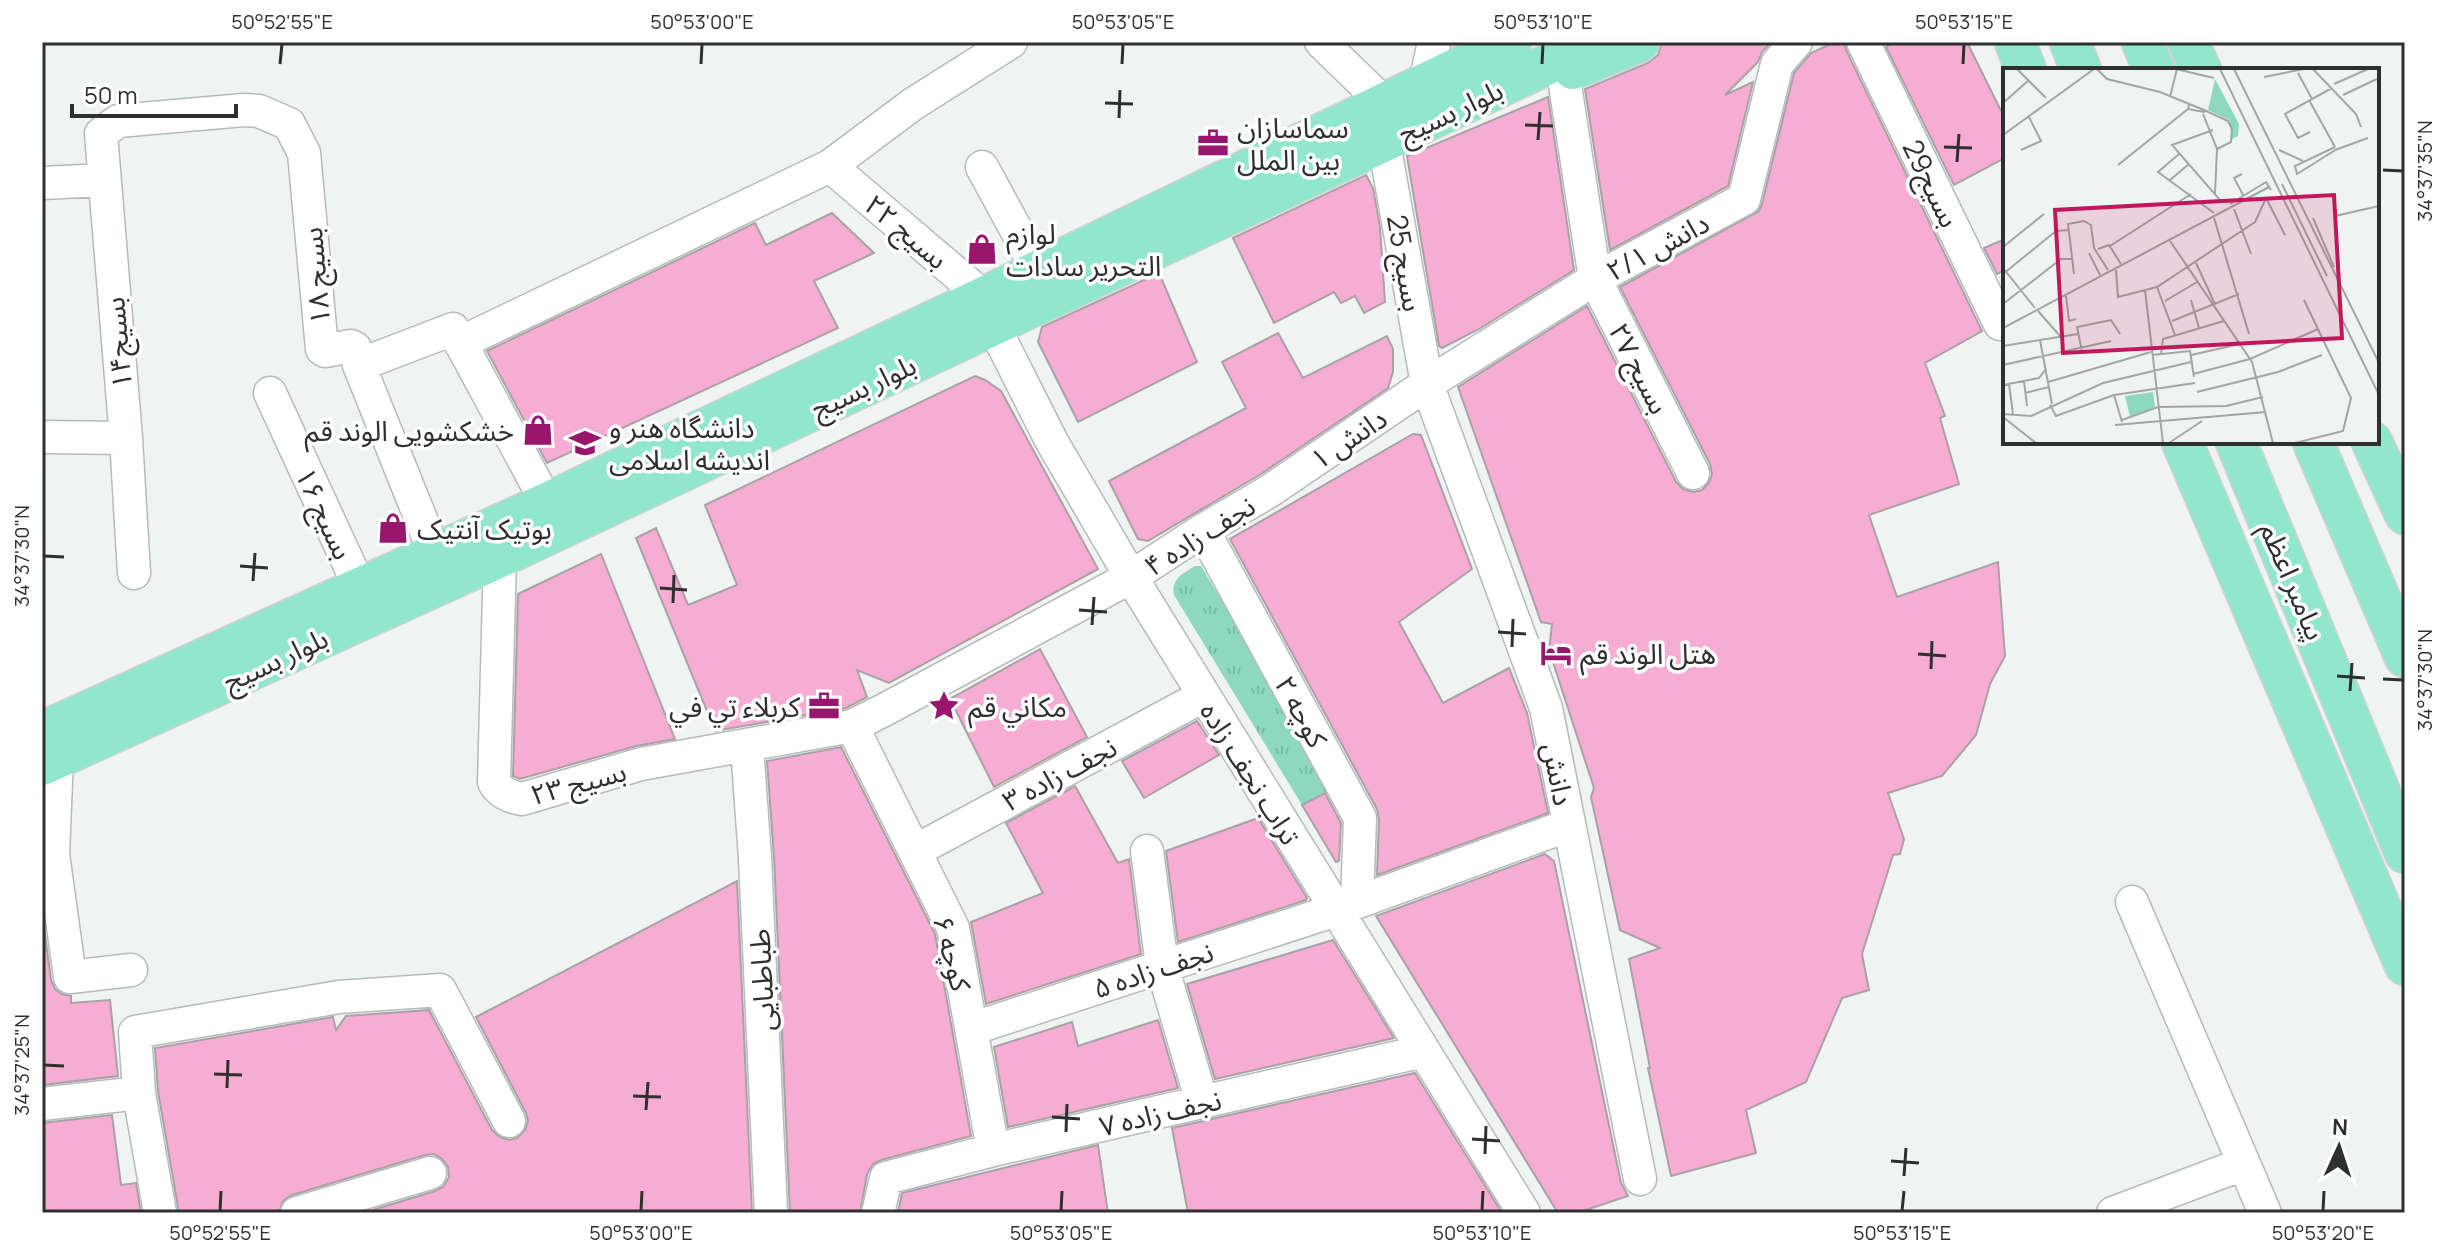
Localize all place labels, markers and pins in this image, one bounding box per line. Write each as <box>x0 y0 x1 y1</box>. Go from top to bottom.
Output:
place label: سماسازان بین الملل <box>1237 108 1349 178</box>
office icon: سماسازان بین الملل <box>1196 126 1230 160</box>
place label: لوازم التحریر سادات <box>1006 214 1161 284</box>
shop icon: لوازم التحریر سادات <box>965 232 999 266</box>
place label: دانشگاه هنر و اندیشه اسلامی <box>609 408 770 478</box>
place label: خشکشویی الوند قم <box>304 411 514 453</box>
shop icon: خشکشویی الوند قم <box>521 413 555 447</box>
school or university icon: دانشگاه هنر و اندیشه اسلامی <box>568 426 602 460</box>
place label: بوتیک آنتیک <box>417 509 552 547</box>
shop icon: بوتیک آنتیک <box>376 511 410 545</box>
place label: هتل الوند قم <box>1580 634 1716 676</box>
hotel icon: هتل الوند قم <box>1539 636 1573 670</box>
place label: كربلاء تي في <box>669 687 800 728</box>
place label: مكاني قم <box>968 687 1067 729</box>
office icon: كربلاء تي في <box>807 689 841 723</box>
place icon: مكاني قم <box>927 689 961 723</box>

